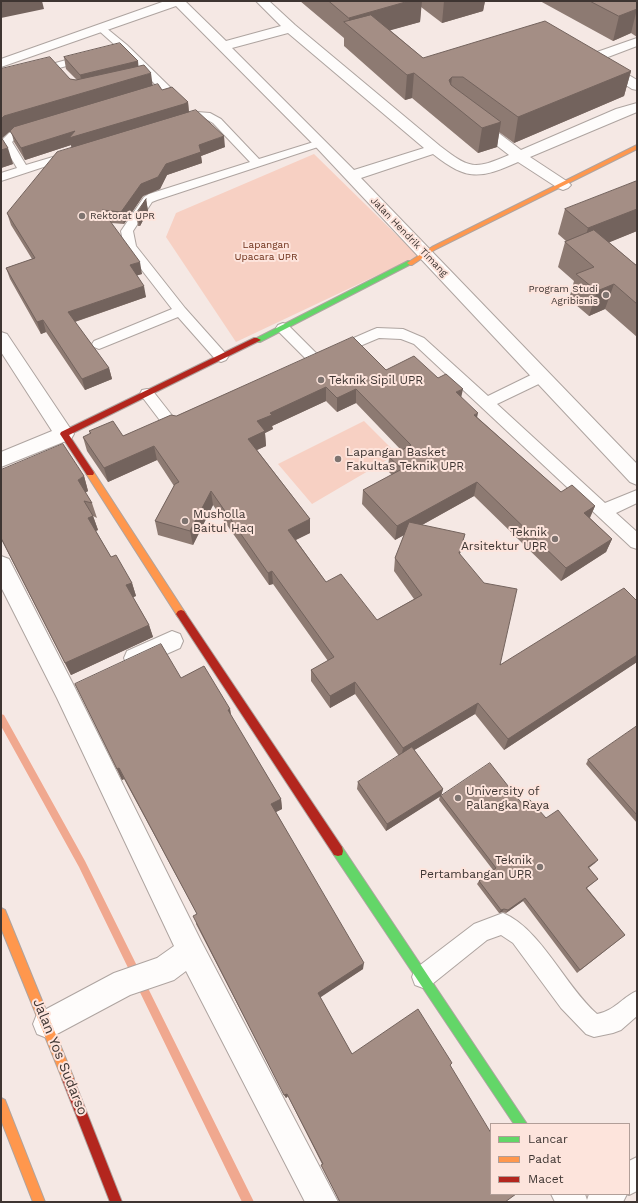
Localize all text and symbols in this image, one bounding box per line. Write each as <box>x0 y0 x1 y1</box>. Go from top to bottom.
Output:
street label: Jalan Hendrik Timang <box>368 195 450 279</box>
place label: Rektorat UPR <box>90 210 155 222</box>
marker: Rektorat UPR <box>77 211 87 221</box>
park label: Lapangan Upacara UPR <box>234 239 298 262</box>
place label: Program Studi Agribisnis <box>528 283 598 306</box>
marker: Program Studi Agribisnis <box>601 290 611 300</box>
place label: Teknik Sipil UPR <box>329 373 423 387</box>
marker: Teknik Sipil UPR <box>316 375 326 385</box>
place label: Lapangan Basket Fakultas Teknik UPR <box>346 445 464 473</box>
marker: Lapangan Basket Fakultas Teknik UPR <box>333 454 343 464</box>
place label: Musholla Baitul Haq <box>193 507 254 535</box>
marker: Musholla Baitul Haq <box>180 516 190 526</box>
place label: Teknik Arsitektur UPR <box>461 525 547 553</box>
marker: Teknik Arsitektur UPR <box>550 534 560 544</box>
place label: University of Palangka Raya <box>466 784 549 812</box>
marker: University of Palangka Raya <box>453 793 463 803</box>
place label: Teknik Pertambangan UPR <box>420 853 532 881</box>
marker: Teknik Pertambangan UPR <box>535 862 545 872</box>
street label: Jalan Yos Sudarso <box>29 996 91 1118</box>
legend <box>490 1123 630 1195</box>
text: Lancar <box>528 1132 568 1146</box>
text: Padat <box>528 1152 561 1166</box>
text: Macet <box>528 1172 563 1186</box>

